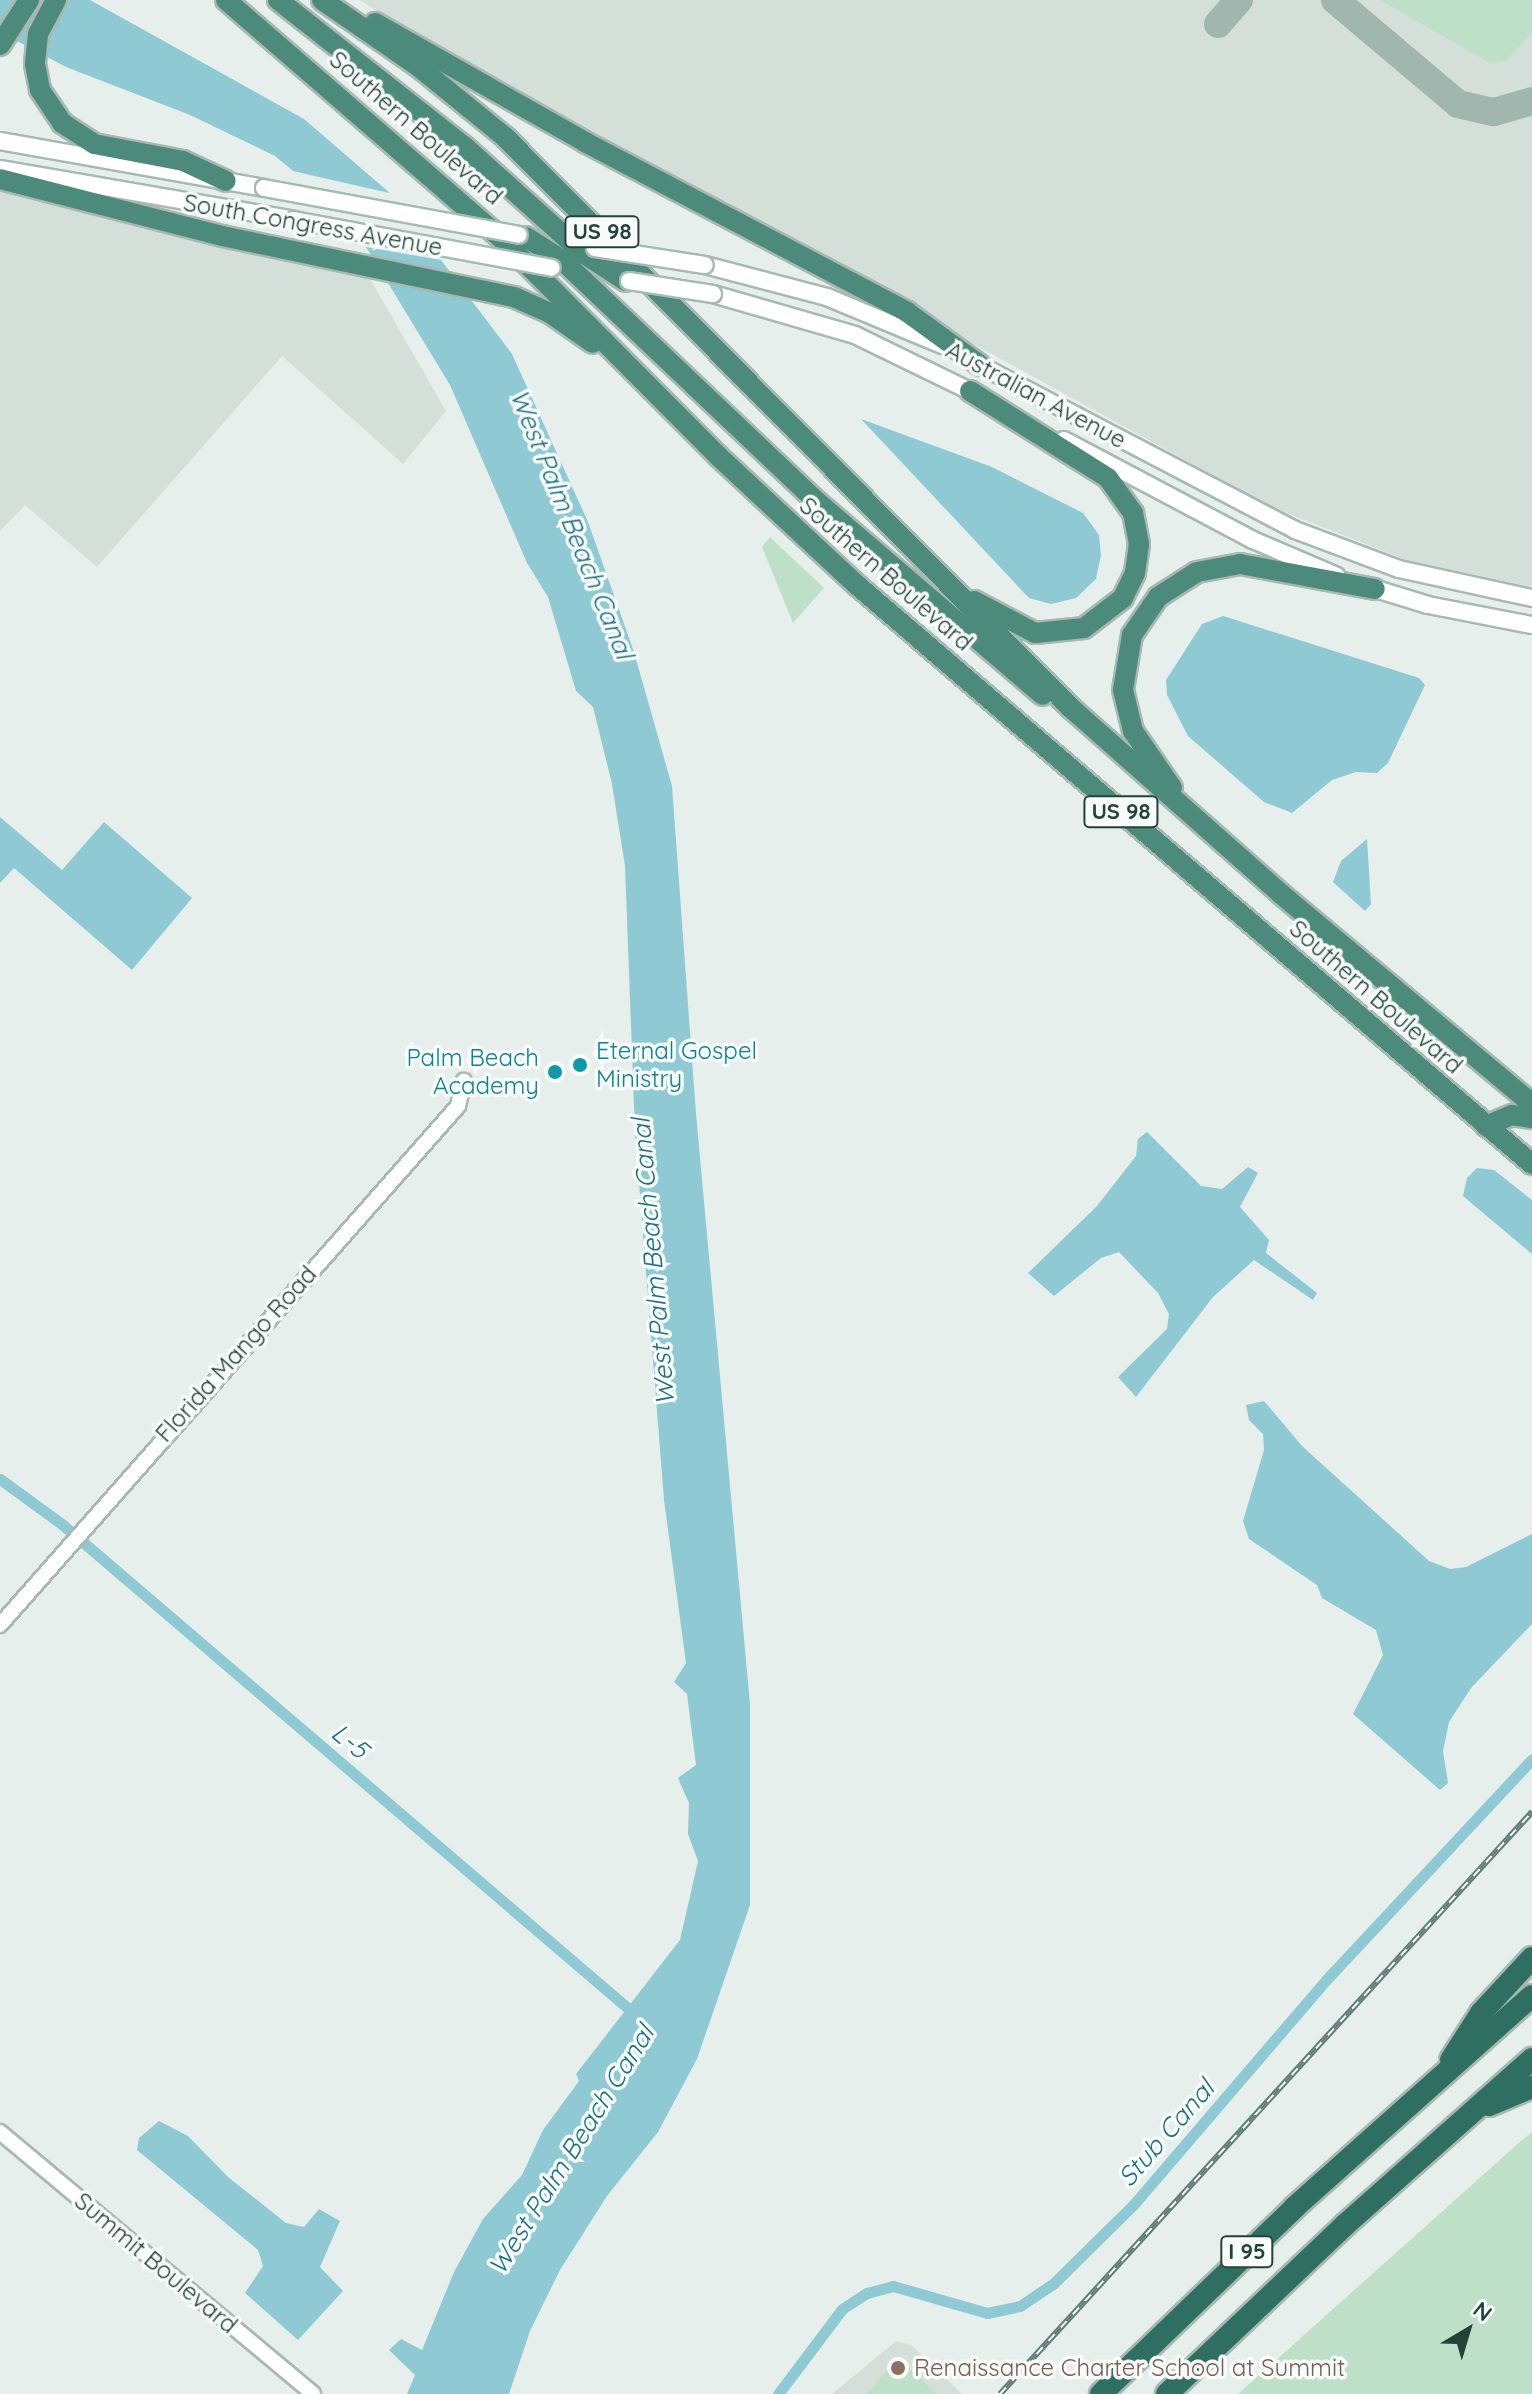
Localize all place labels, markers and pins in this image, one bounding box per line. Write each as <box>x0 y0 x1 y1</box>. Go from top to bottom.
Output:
place label: Eternal Gospel Ministry <box>596 1037 757 1093</box>
place label: Palm Beach Academy <box>406 1044 539 1100</box>
marker: Eternal Gospel Ministry <box>571 1056 589 1074</box>
marker: Palm Beach Academy <box>546 1063 564 1081</box>
place label: Renaissance Charter School at Summit <box>914 2354 1345 2382</box>
marker: Renaissance Charter School at Summit <box>889 2359 907 2377</box>

